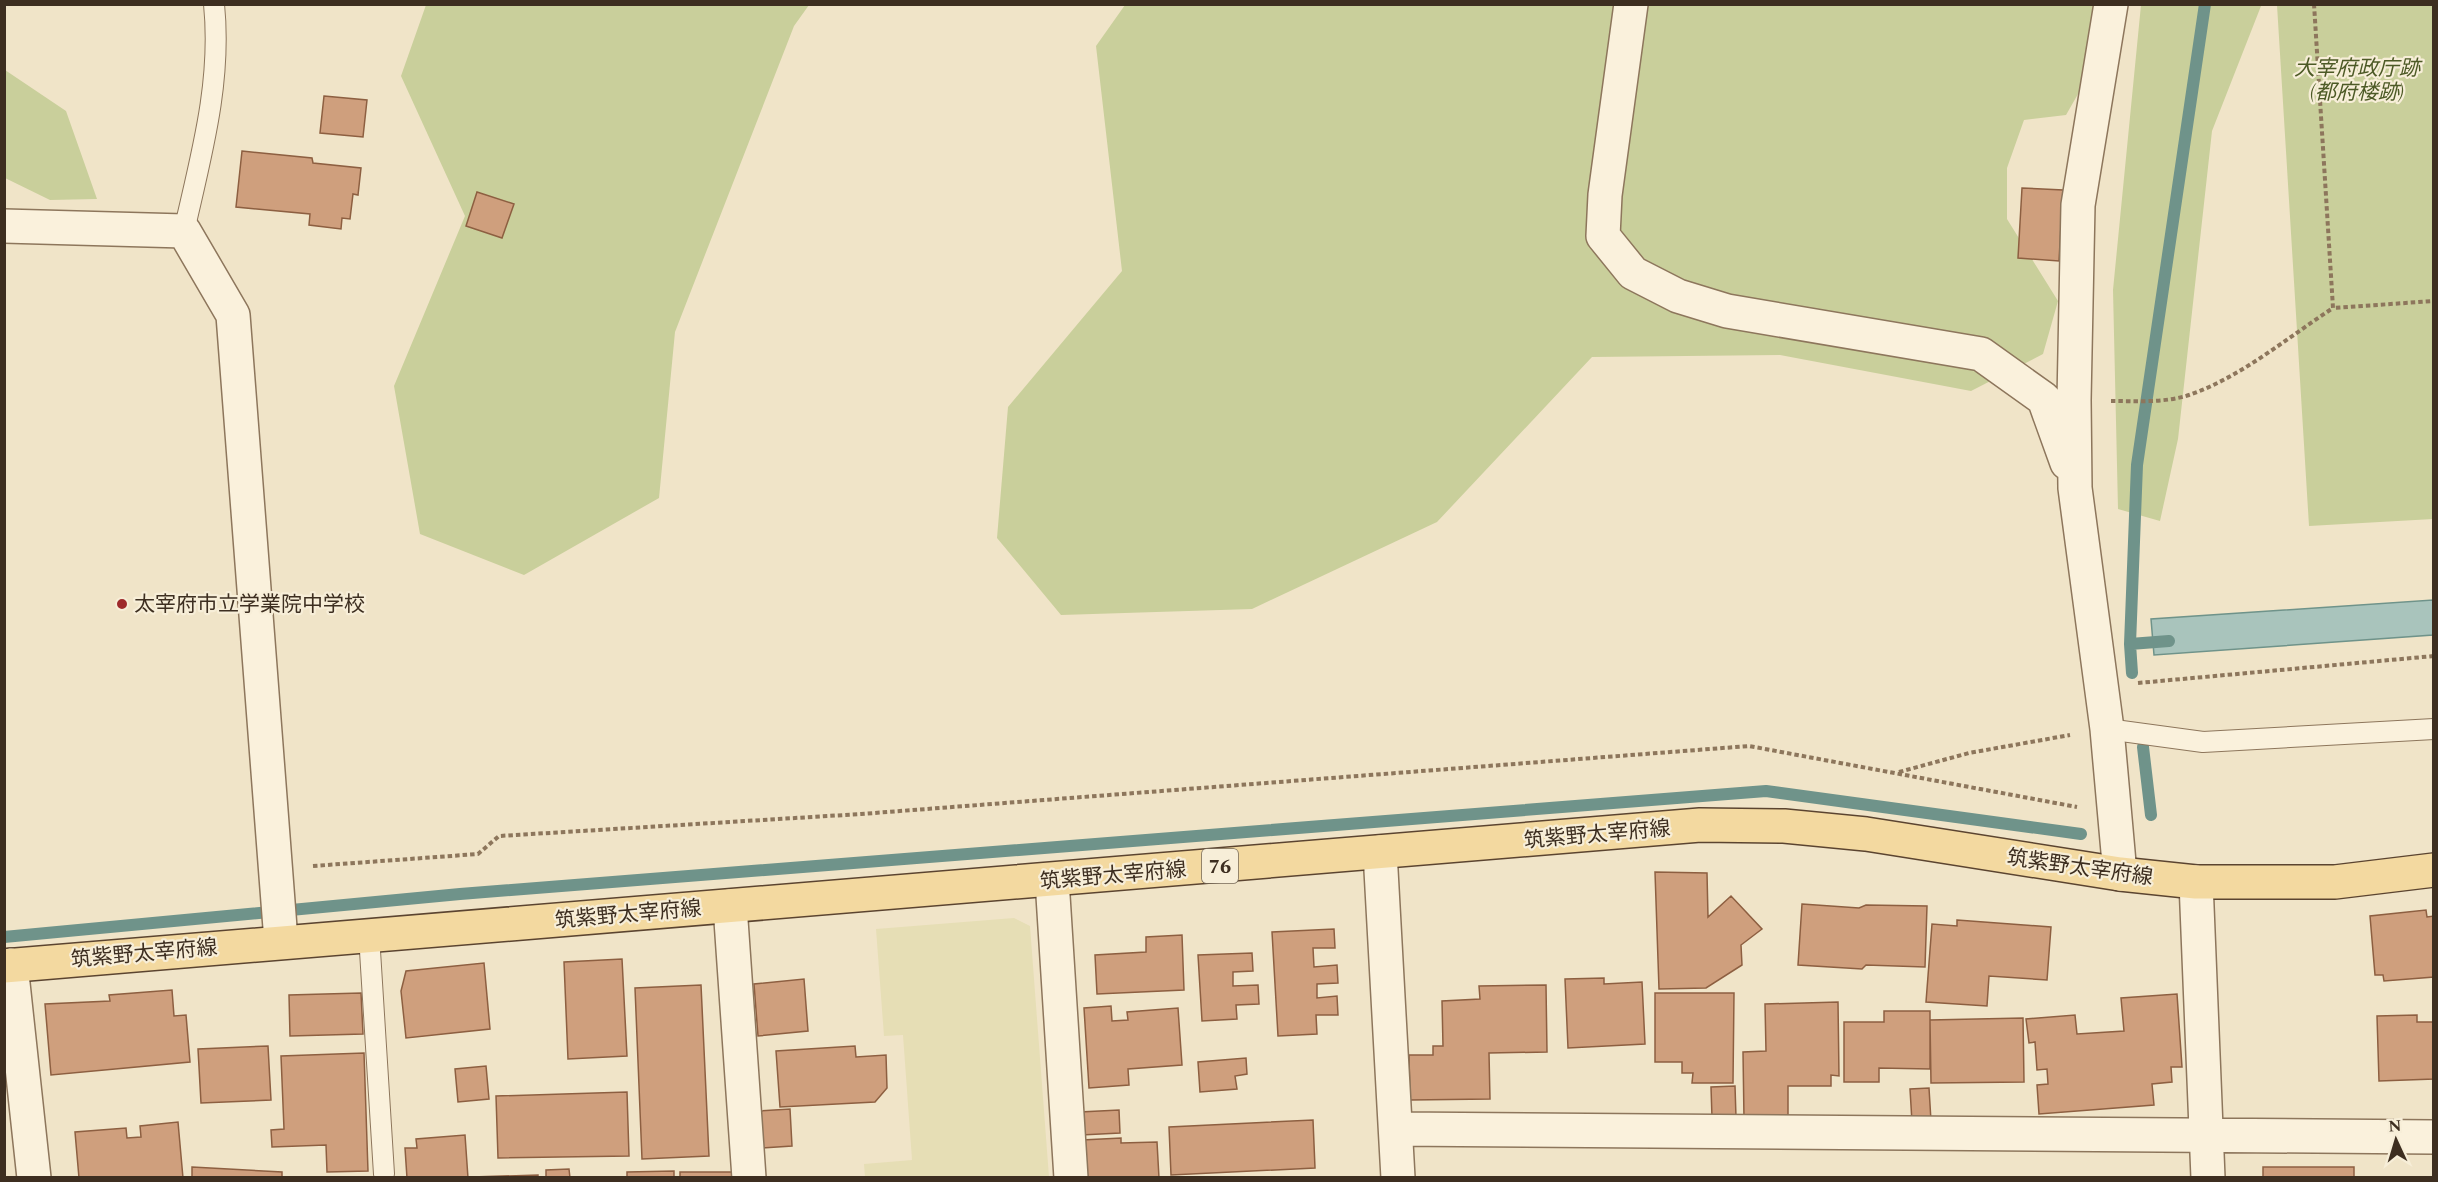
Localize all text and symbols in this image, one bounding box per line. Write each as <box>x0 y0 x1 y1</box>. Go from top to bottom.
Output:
park label: 大宰府政庁跡 (都府楼跡) <box>2294 53 2423 109</box>
place label: 太宰府市立学業院中学校 <box>134 589 365 621</box>
marker: 太宰府市立学業院中学校 <box>115 597 129 611</box>
street label: 筑紫野太宰府線 <box>1522 813 1672 857</box>
street label: 筑紫野太宰府線 <box>2005 842 2155 894</box>
road number: 76 <box>1202 849 1238 883</box>
street label: 筑紫野太宰府線 <box>1038 854 1188 898</box>
street label: 筑紫野太宰府線 <box>553 893 703 937</box>
street label: 筑紫野太宰府線 <box>69 932 219 976</box>
north arrow <box>2366 1110 2426 1170</box>
text: N <box>2388 1114 2402 1138</box>

